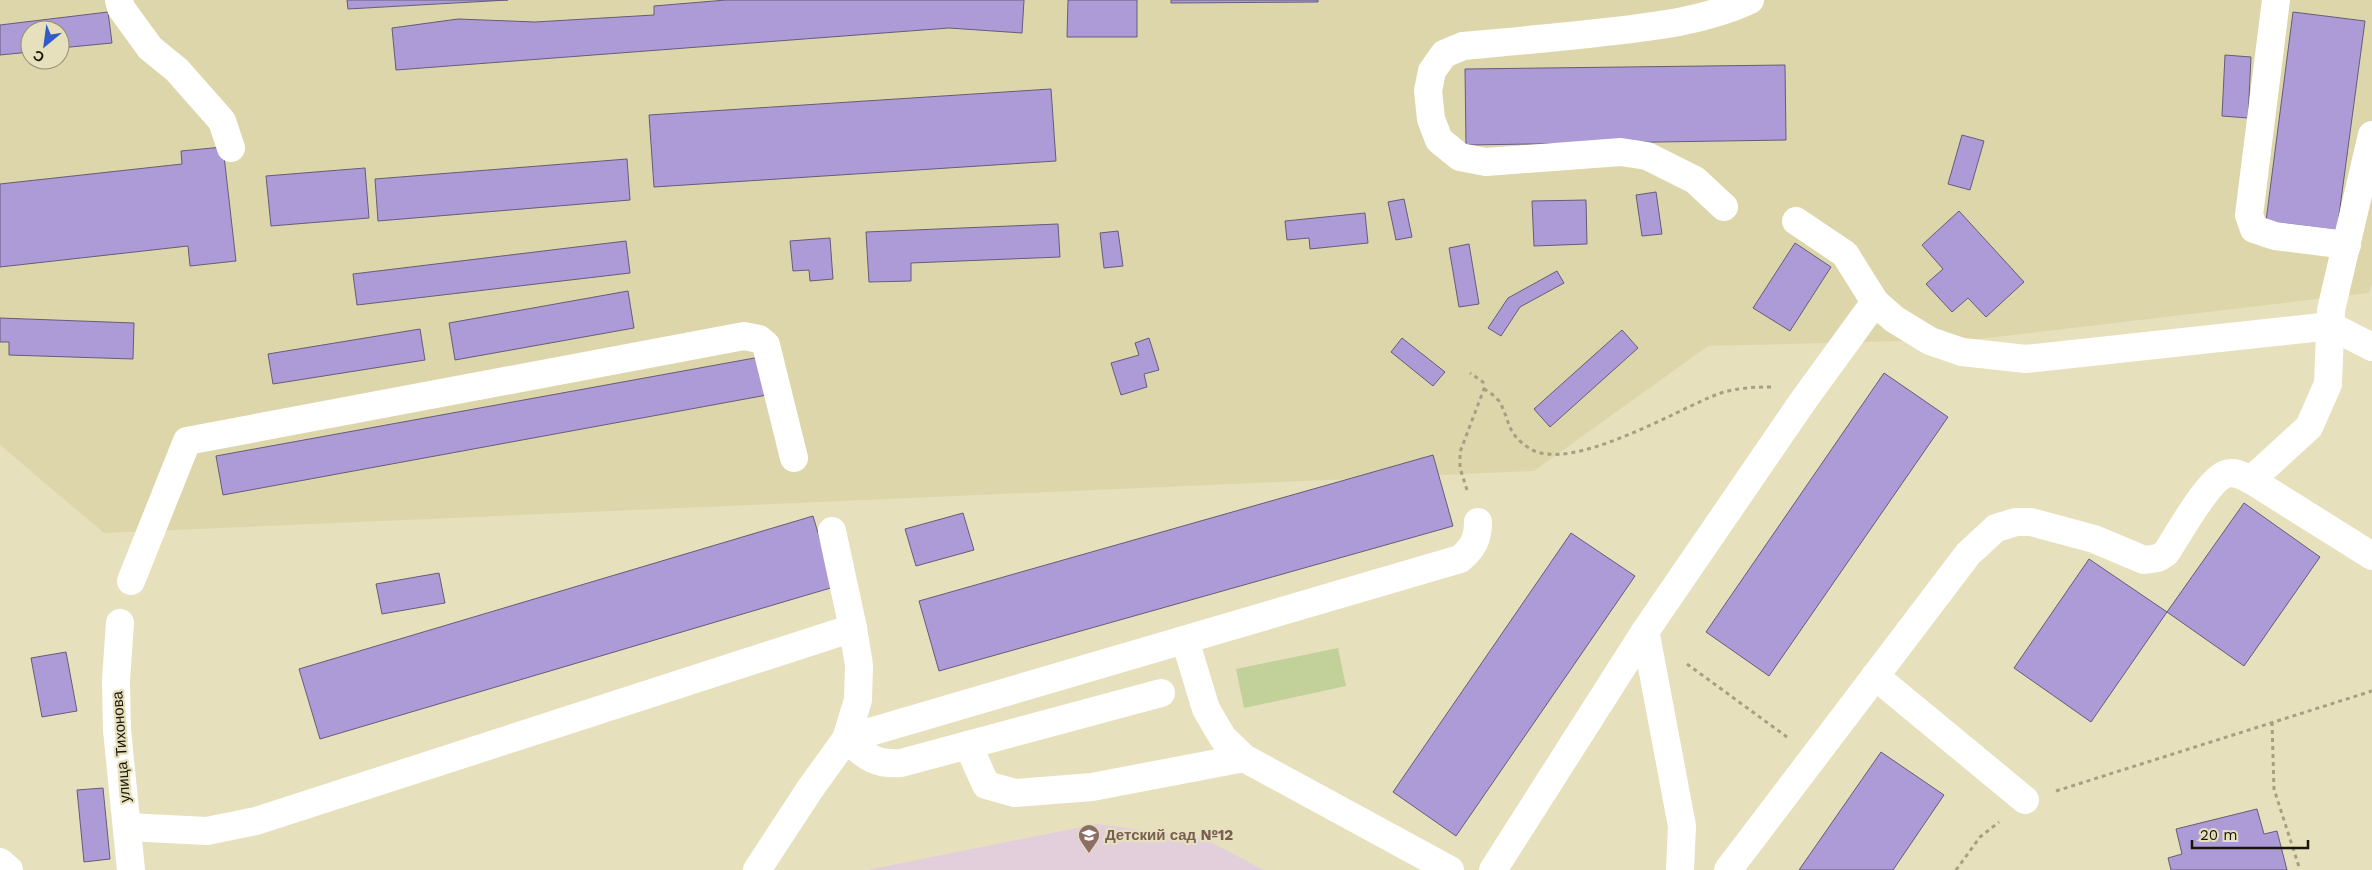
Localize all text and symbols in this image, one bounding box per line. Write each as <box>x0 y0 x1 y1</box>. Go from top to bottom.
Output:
north arrow <box>20 20 70 70</box>
text: С <box>30 47 47 66</box>
street label: улица Тихонова <box>108 690 134 803</box>
scale bar <box>2192 818 2308 850</box>
school or university icon: Детский сад №12 <box>1077 823 1101 854</box>
place label: Детский сад №12 <box>1105 826 1233 844</box>
text: 20 m <box>2200 826 2238 844</box>

